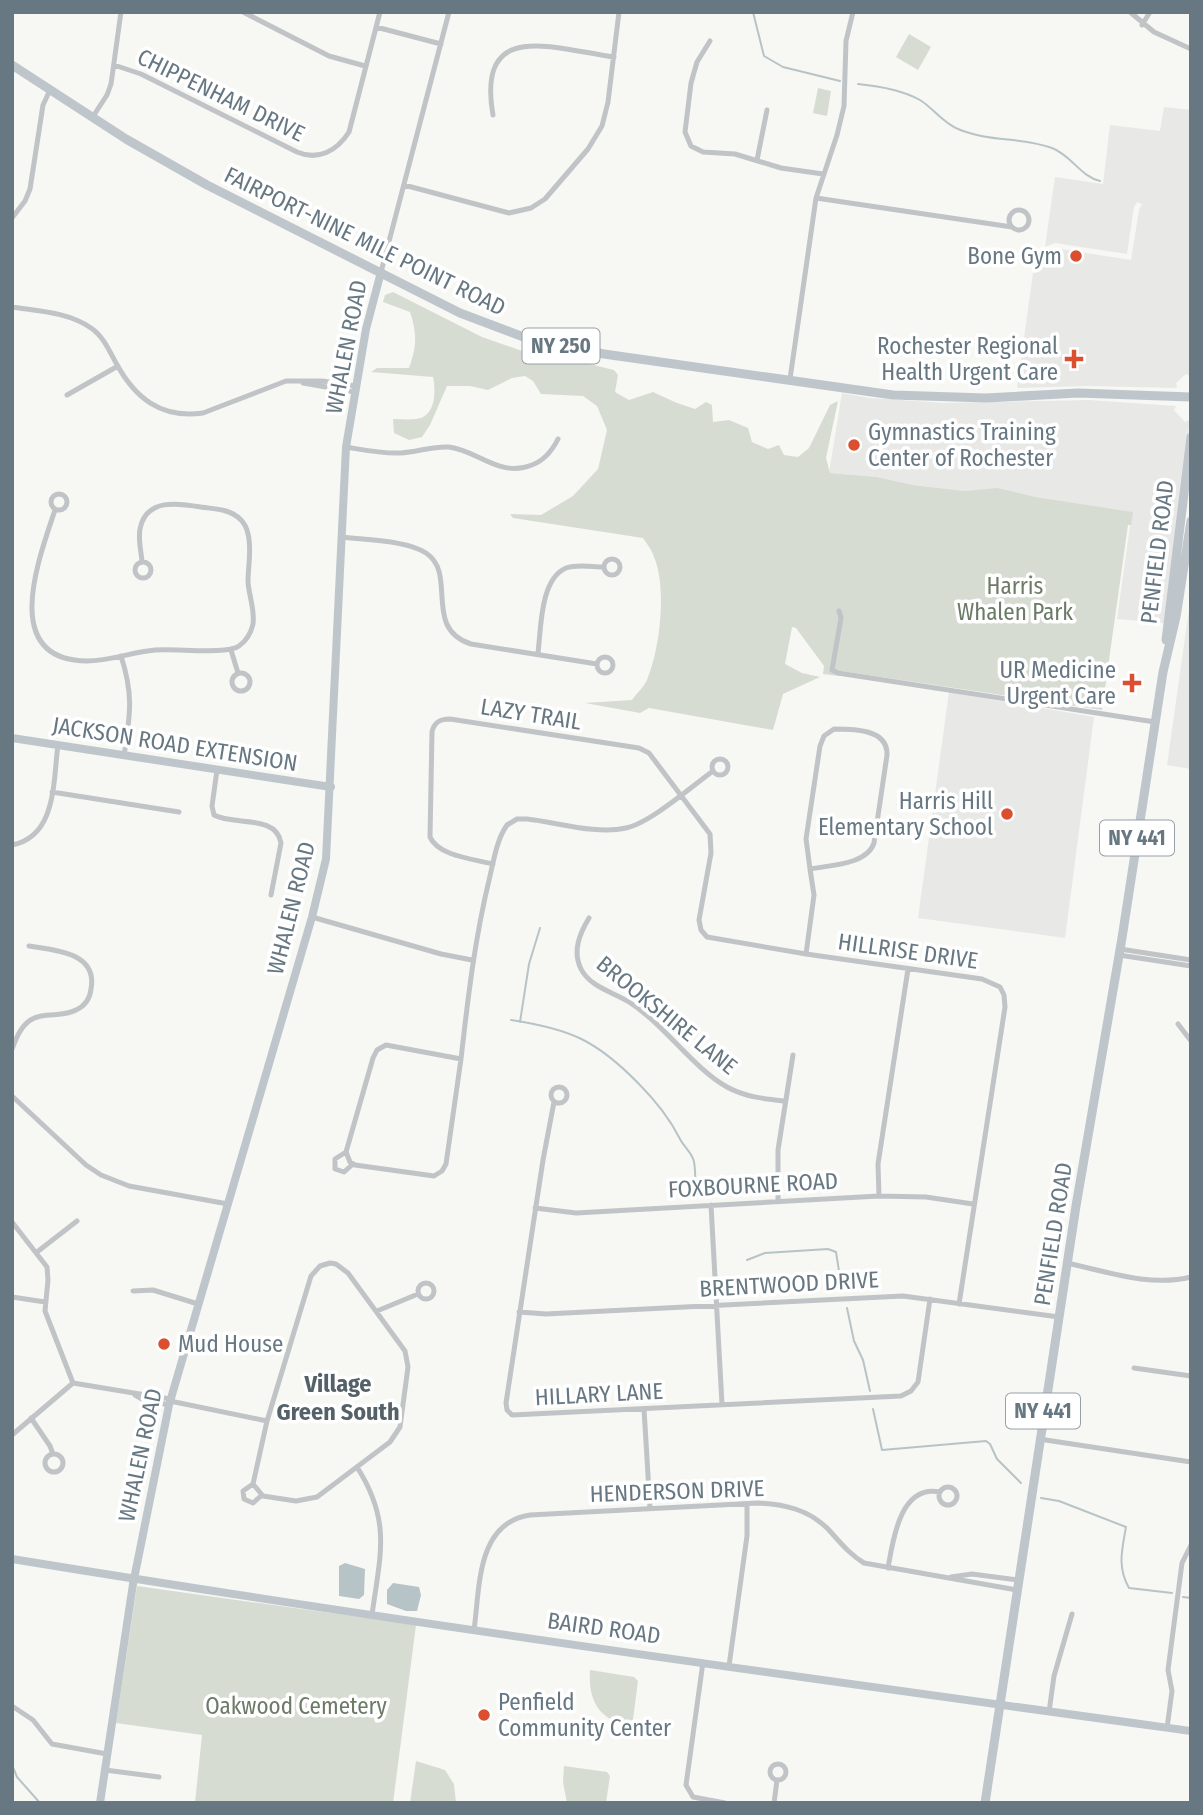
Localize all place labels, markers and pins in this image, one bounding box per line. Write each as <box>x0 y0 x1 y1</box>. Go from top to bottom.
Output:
place label: Bone Gym <box>967 242 1062 270</box>
marker: Bone Gym <box>1068 248 1084 264</box>
place label: Rochester Regional Health Urgent Care <box>877 332 1058 386</box>
marker: Rochester Regional Health Urgent Care <box>1064 349 1084 369</box>
place label: Gymnastics Training Center of Rochester <box>868 418 1056 472</box>
marker: Gymnastics Training Center of Rochester <box>846 437 862 453</box>
place label: UR Medicine Urgent Care <box>1000 656 1116 710</box>
marker: UR Medicine Urgent Care <box>1122 673 1142 693</box>
place label: Harris Hill Elementary School <box>818 787 993 841</box>
marker: Harris Hill Elementary School <box>999 806 1015 822</box>
place label: Mud House <box>178 1330 283 1358</box>
marker: Mud House <box>156 1336 172 1352</box>
place label: Penfield Community Center <box>498 1688 671 1742</box>
marker: Penfield Community Center <box>476 1707 492 1723</box>

